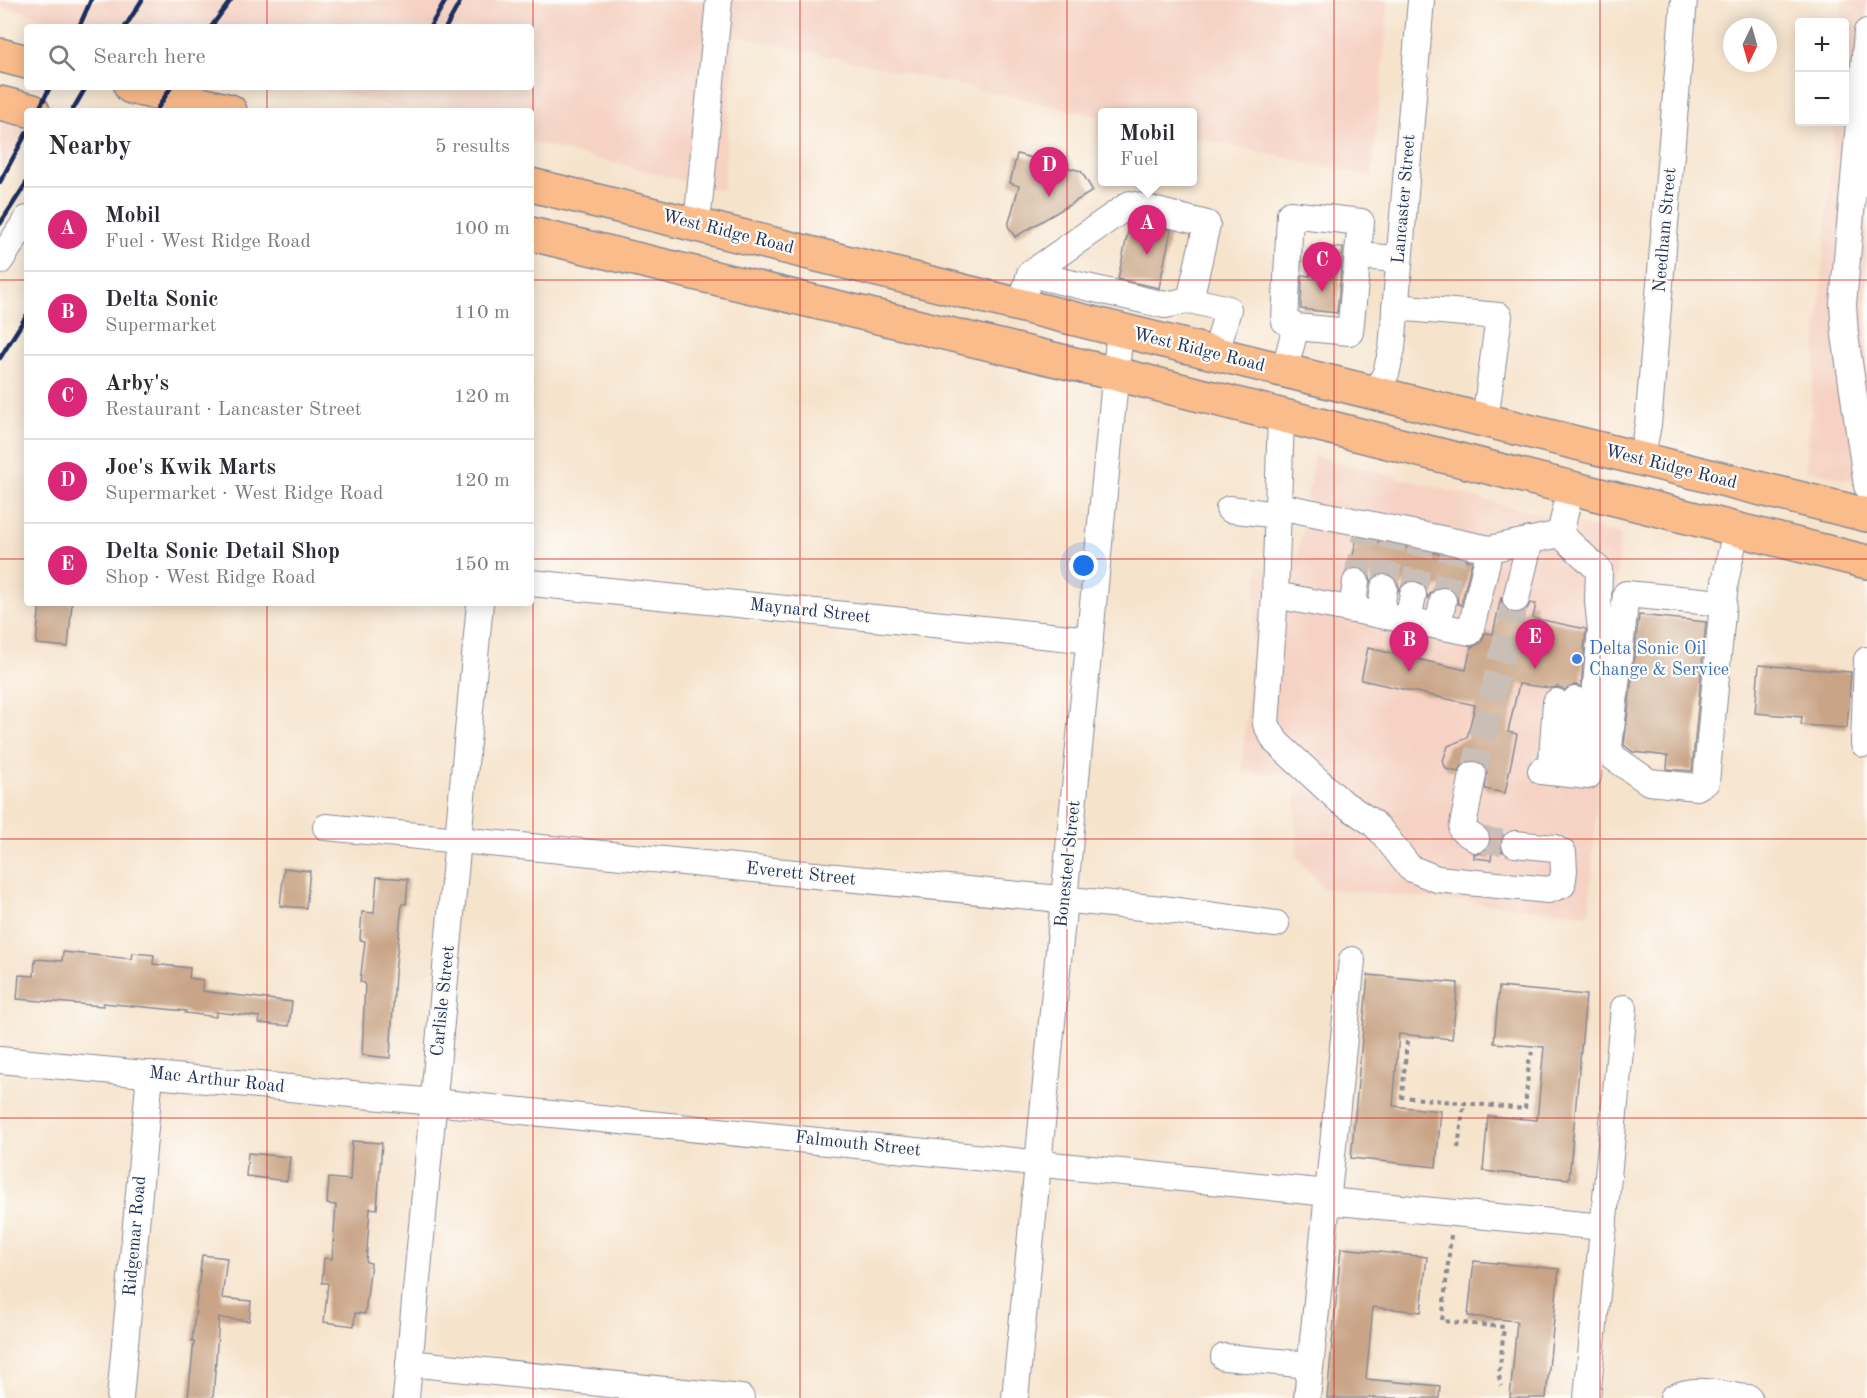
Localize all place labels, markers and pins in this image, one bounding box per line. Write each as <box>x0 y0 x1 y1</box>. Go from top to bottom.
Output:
pin: D <box>1030 148 1068 197</box>
pin: A <box>1128 206 1166 255</box>
pin: C <box>1302 242 1342 292</box>
pin: E <box>1516 620 1555 669</box>
pin: B <box>1390 622 1428 672</box>
place label: Delta Sonic Oil Change & Service <box>1589 640 1729 679</box>
marker: Delta Sonic Oil Change & Service <box>1570 652 1584 666</box>

